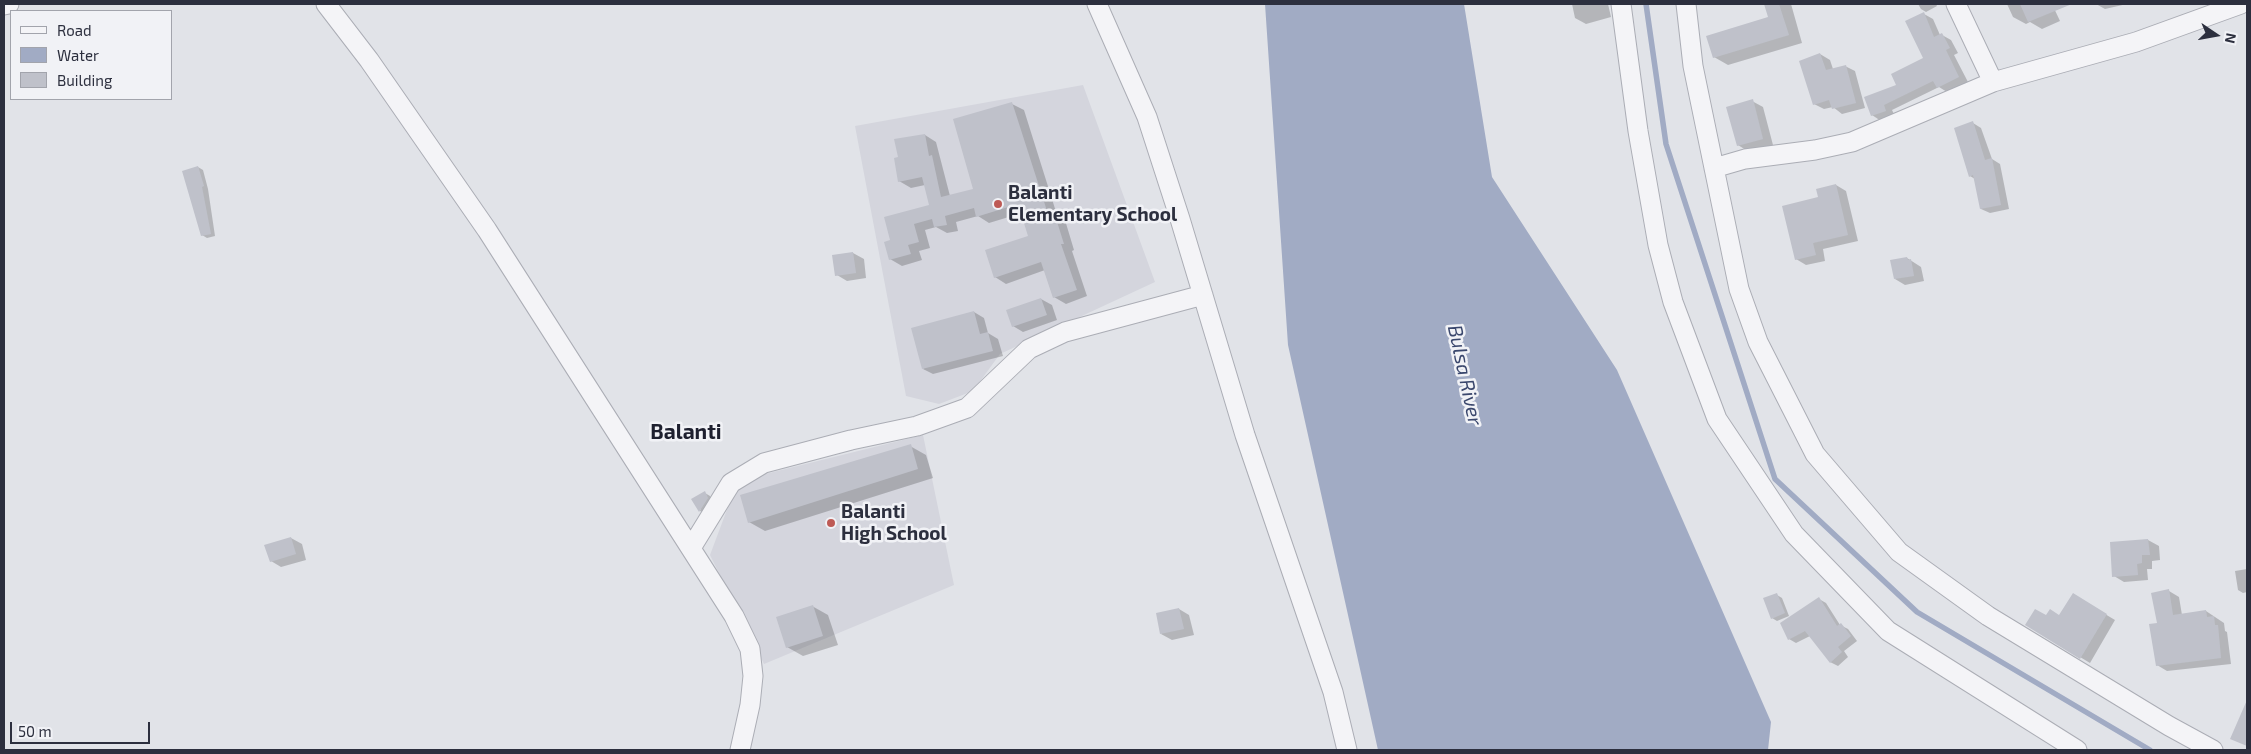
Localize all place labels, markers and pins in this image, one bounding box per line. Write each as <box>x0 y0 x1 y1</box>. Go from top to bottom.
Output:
place label: Balanti Elementary School <box>1008 182 1177 226</box>
marker: Balanti Elementary School <box>992 198 1004 210</box>
place label: Balanti High School <box>841 501 947 545</box>
marker: Balanti High School <box>825 517 837 529</box>

